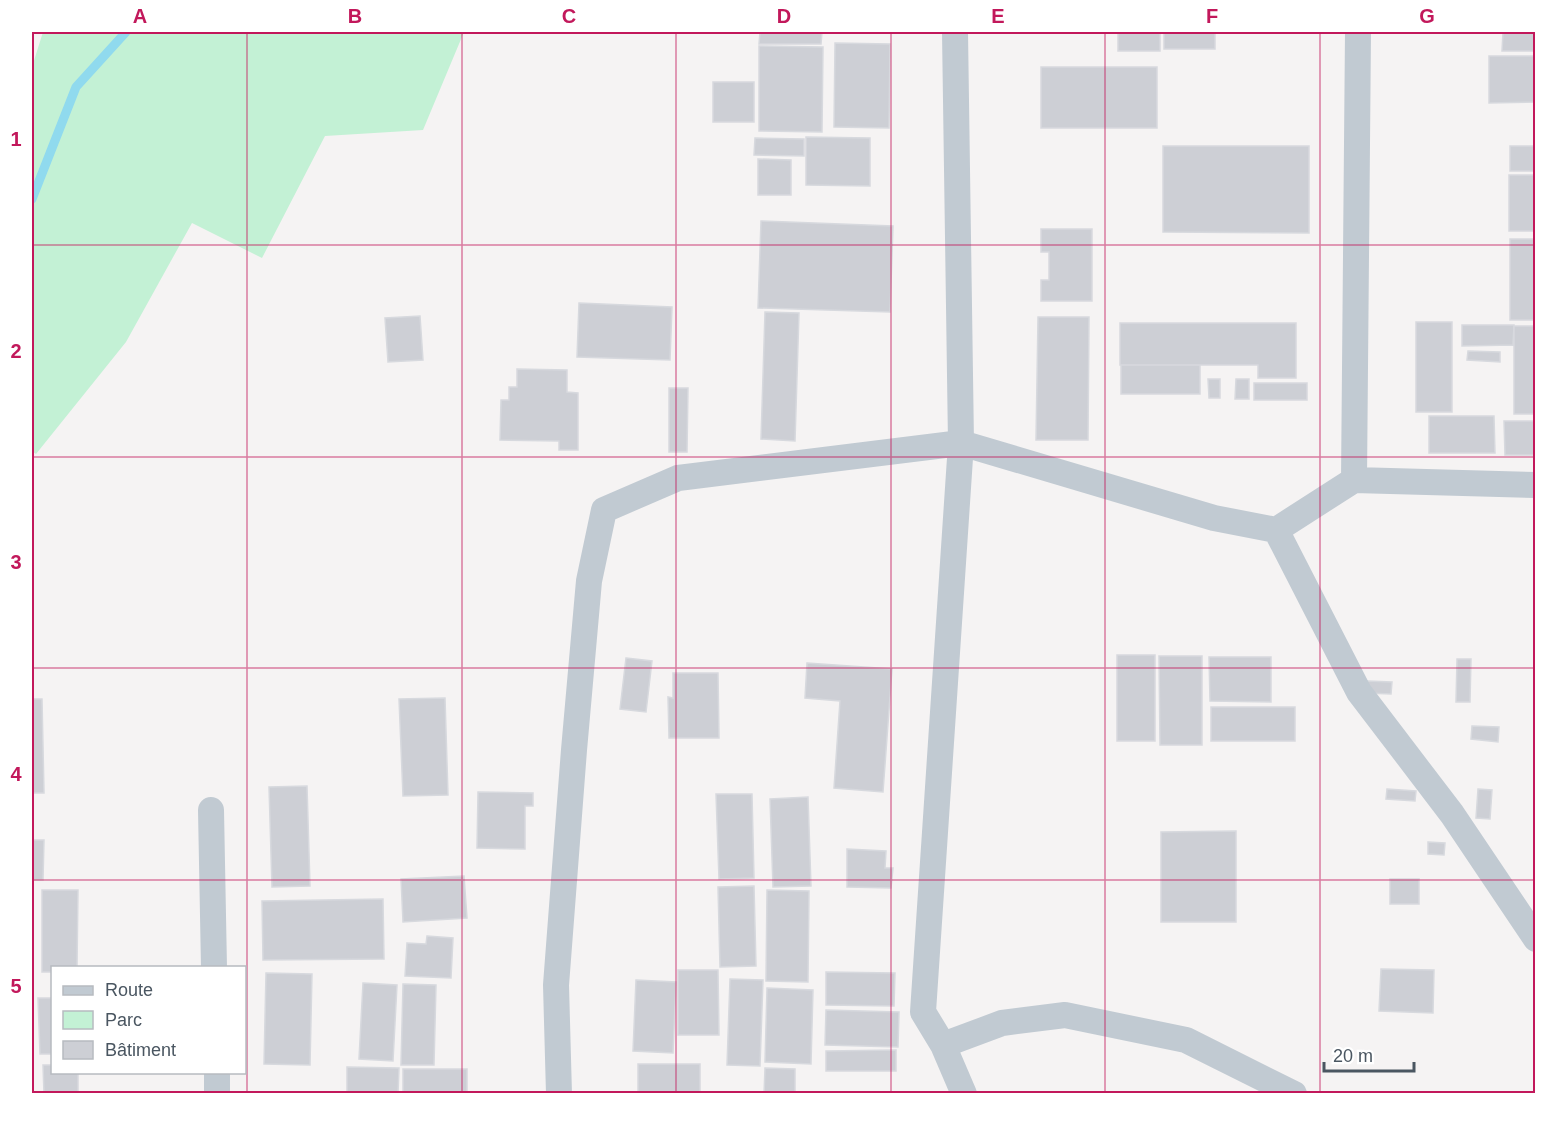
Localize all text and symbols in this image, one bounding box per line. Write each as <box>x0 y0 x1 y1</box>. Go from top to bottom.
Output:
text: A <box>133 5 147 27</box>
text: B <box>348 5 362 27</box>
text: C <box>562 5 576 27</box>
text: D <box>777 5 791 27</box>
text: E <box>991 5 1005 27</box>
text: F <box>1206 5 1218 27</box>
text: G <box>1419 5 1435 27</box>
text: 1 <box>10 128 22 150</box>
text: 2 <box>10 340 22 362</box>
text: 3 <box>10 551 22 573</box>
text: 4 <box>10 763 22 785</box>
legend <box>51 966 246 1074</box>
text: 5 <box>10 975 22 997</box>
text: Route <box>105 980 153 1000</box>
text: Parc <box>105 1010 142 1030</box>
scale bar <box>1324 1035 1414 1073</box>
text: Bâtiment <box>105 1040 176 1060</box>
text: 20 m <box>1333 1046 1373 1066</box>

